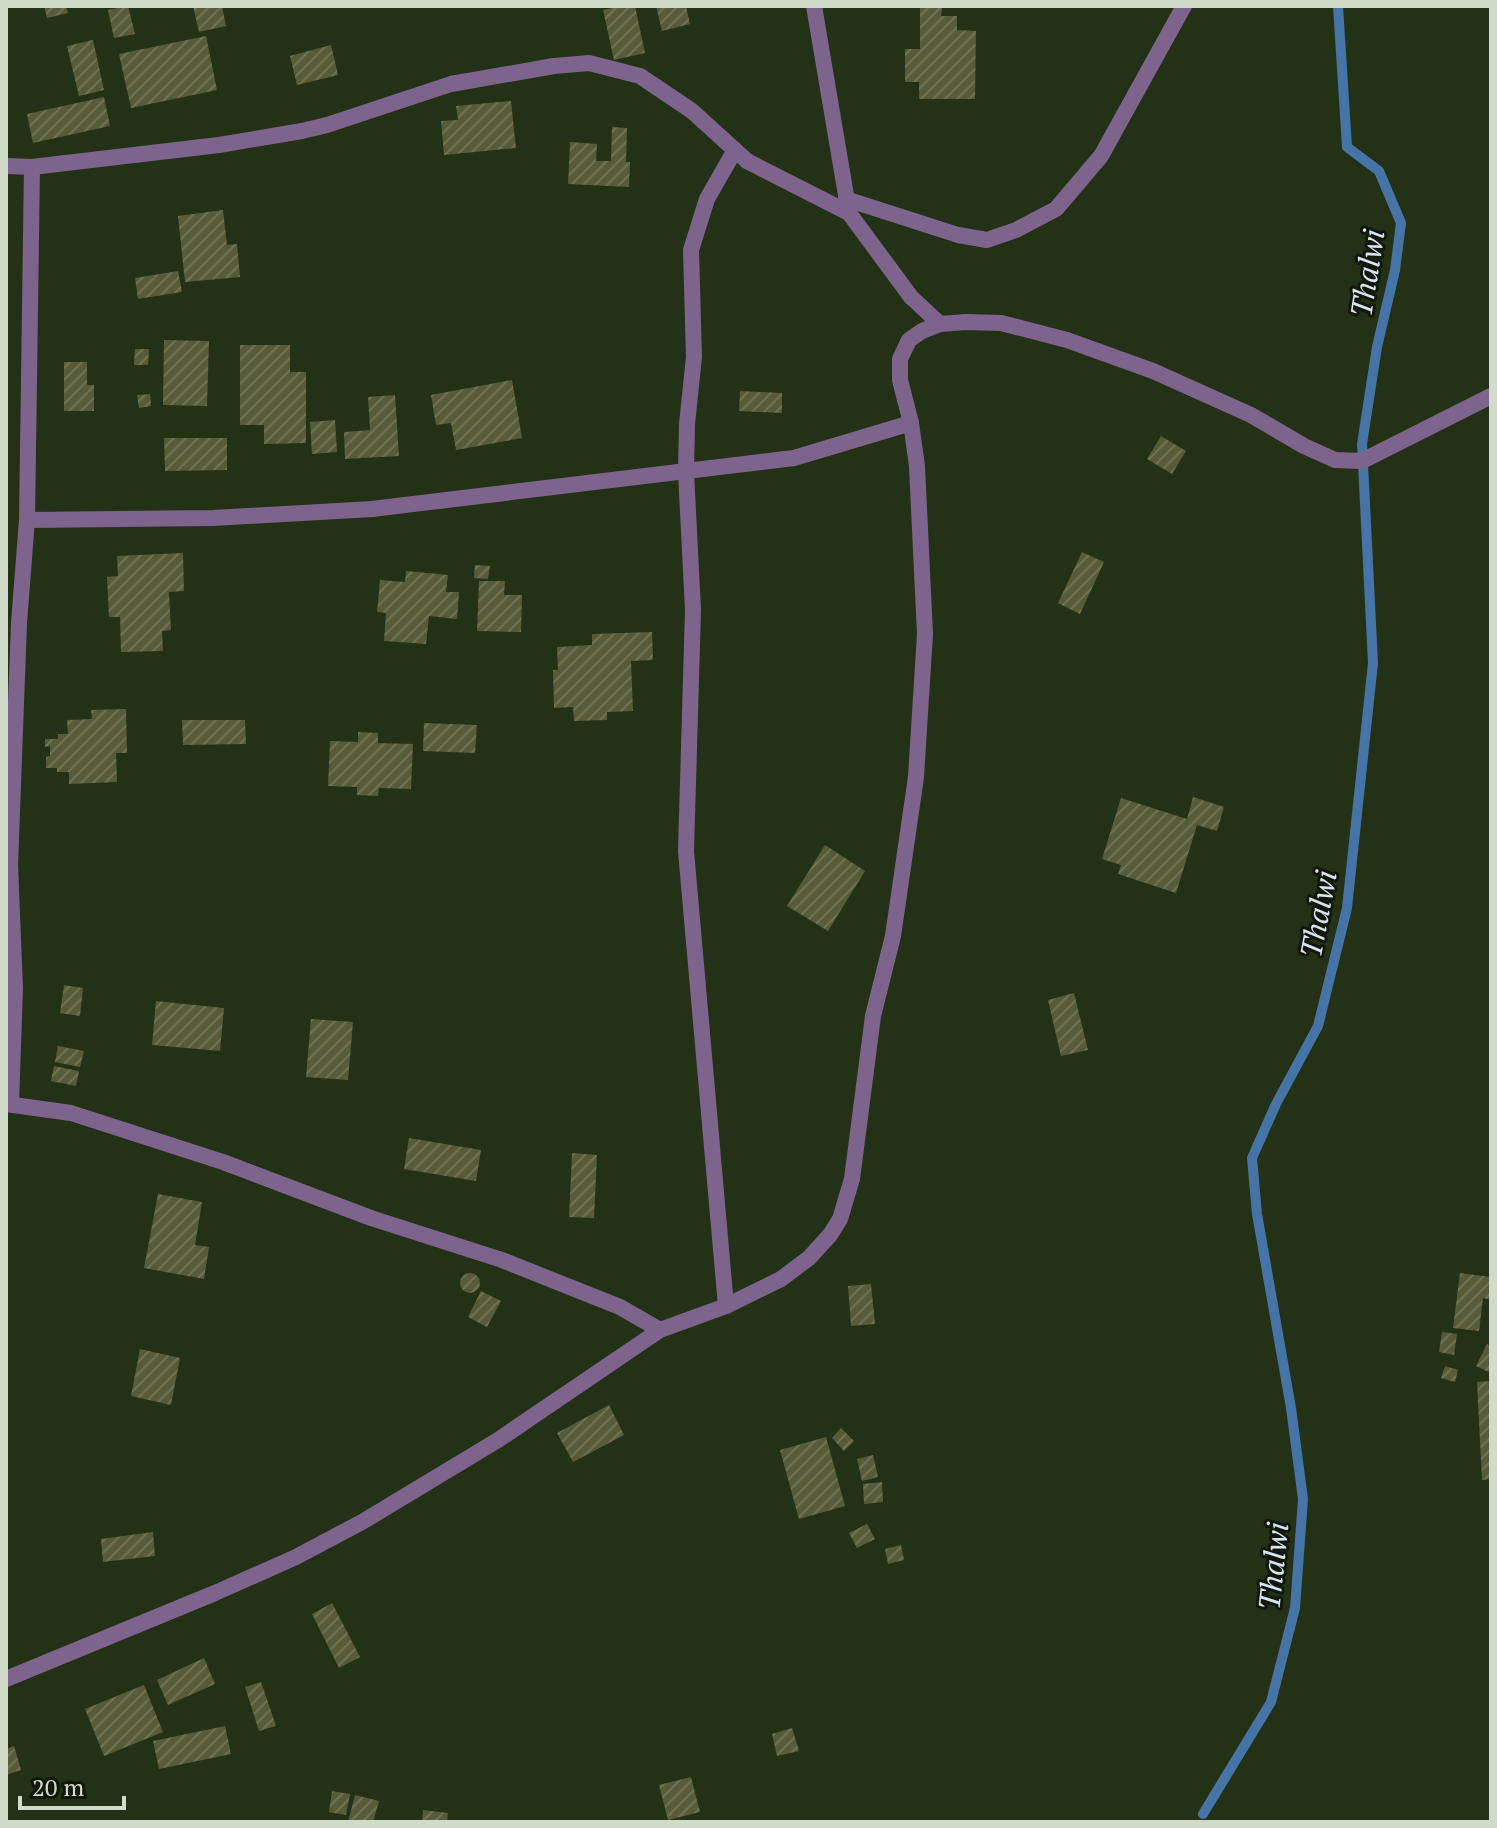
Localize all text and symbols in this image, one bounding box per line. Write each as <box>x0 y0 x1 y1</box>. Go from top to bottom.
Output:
water label: Thalwi <box>1340 226 1394 320</box>
water label: Thalwi <box>1290 866 1346 961</box>
water label: Thalwi <box>1249 1520 1298 1612</box>
scale bar <box>20 1760 124 1810</box>
text: 20 m <box>32 1771 84 1803</box>

